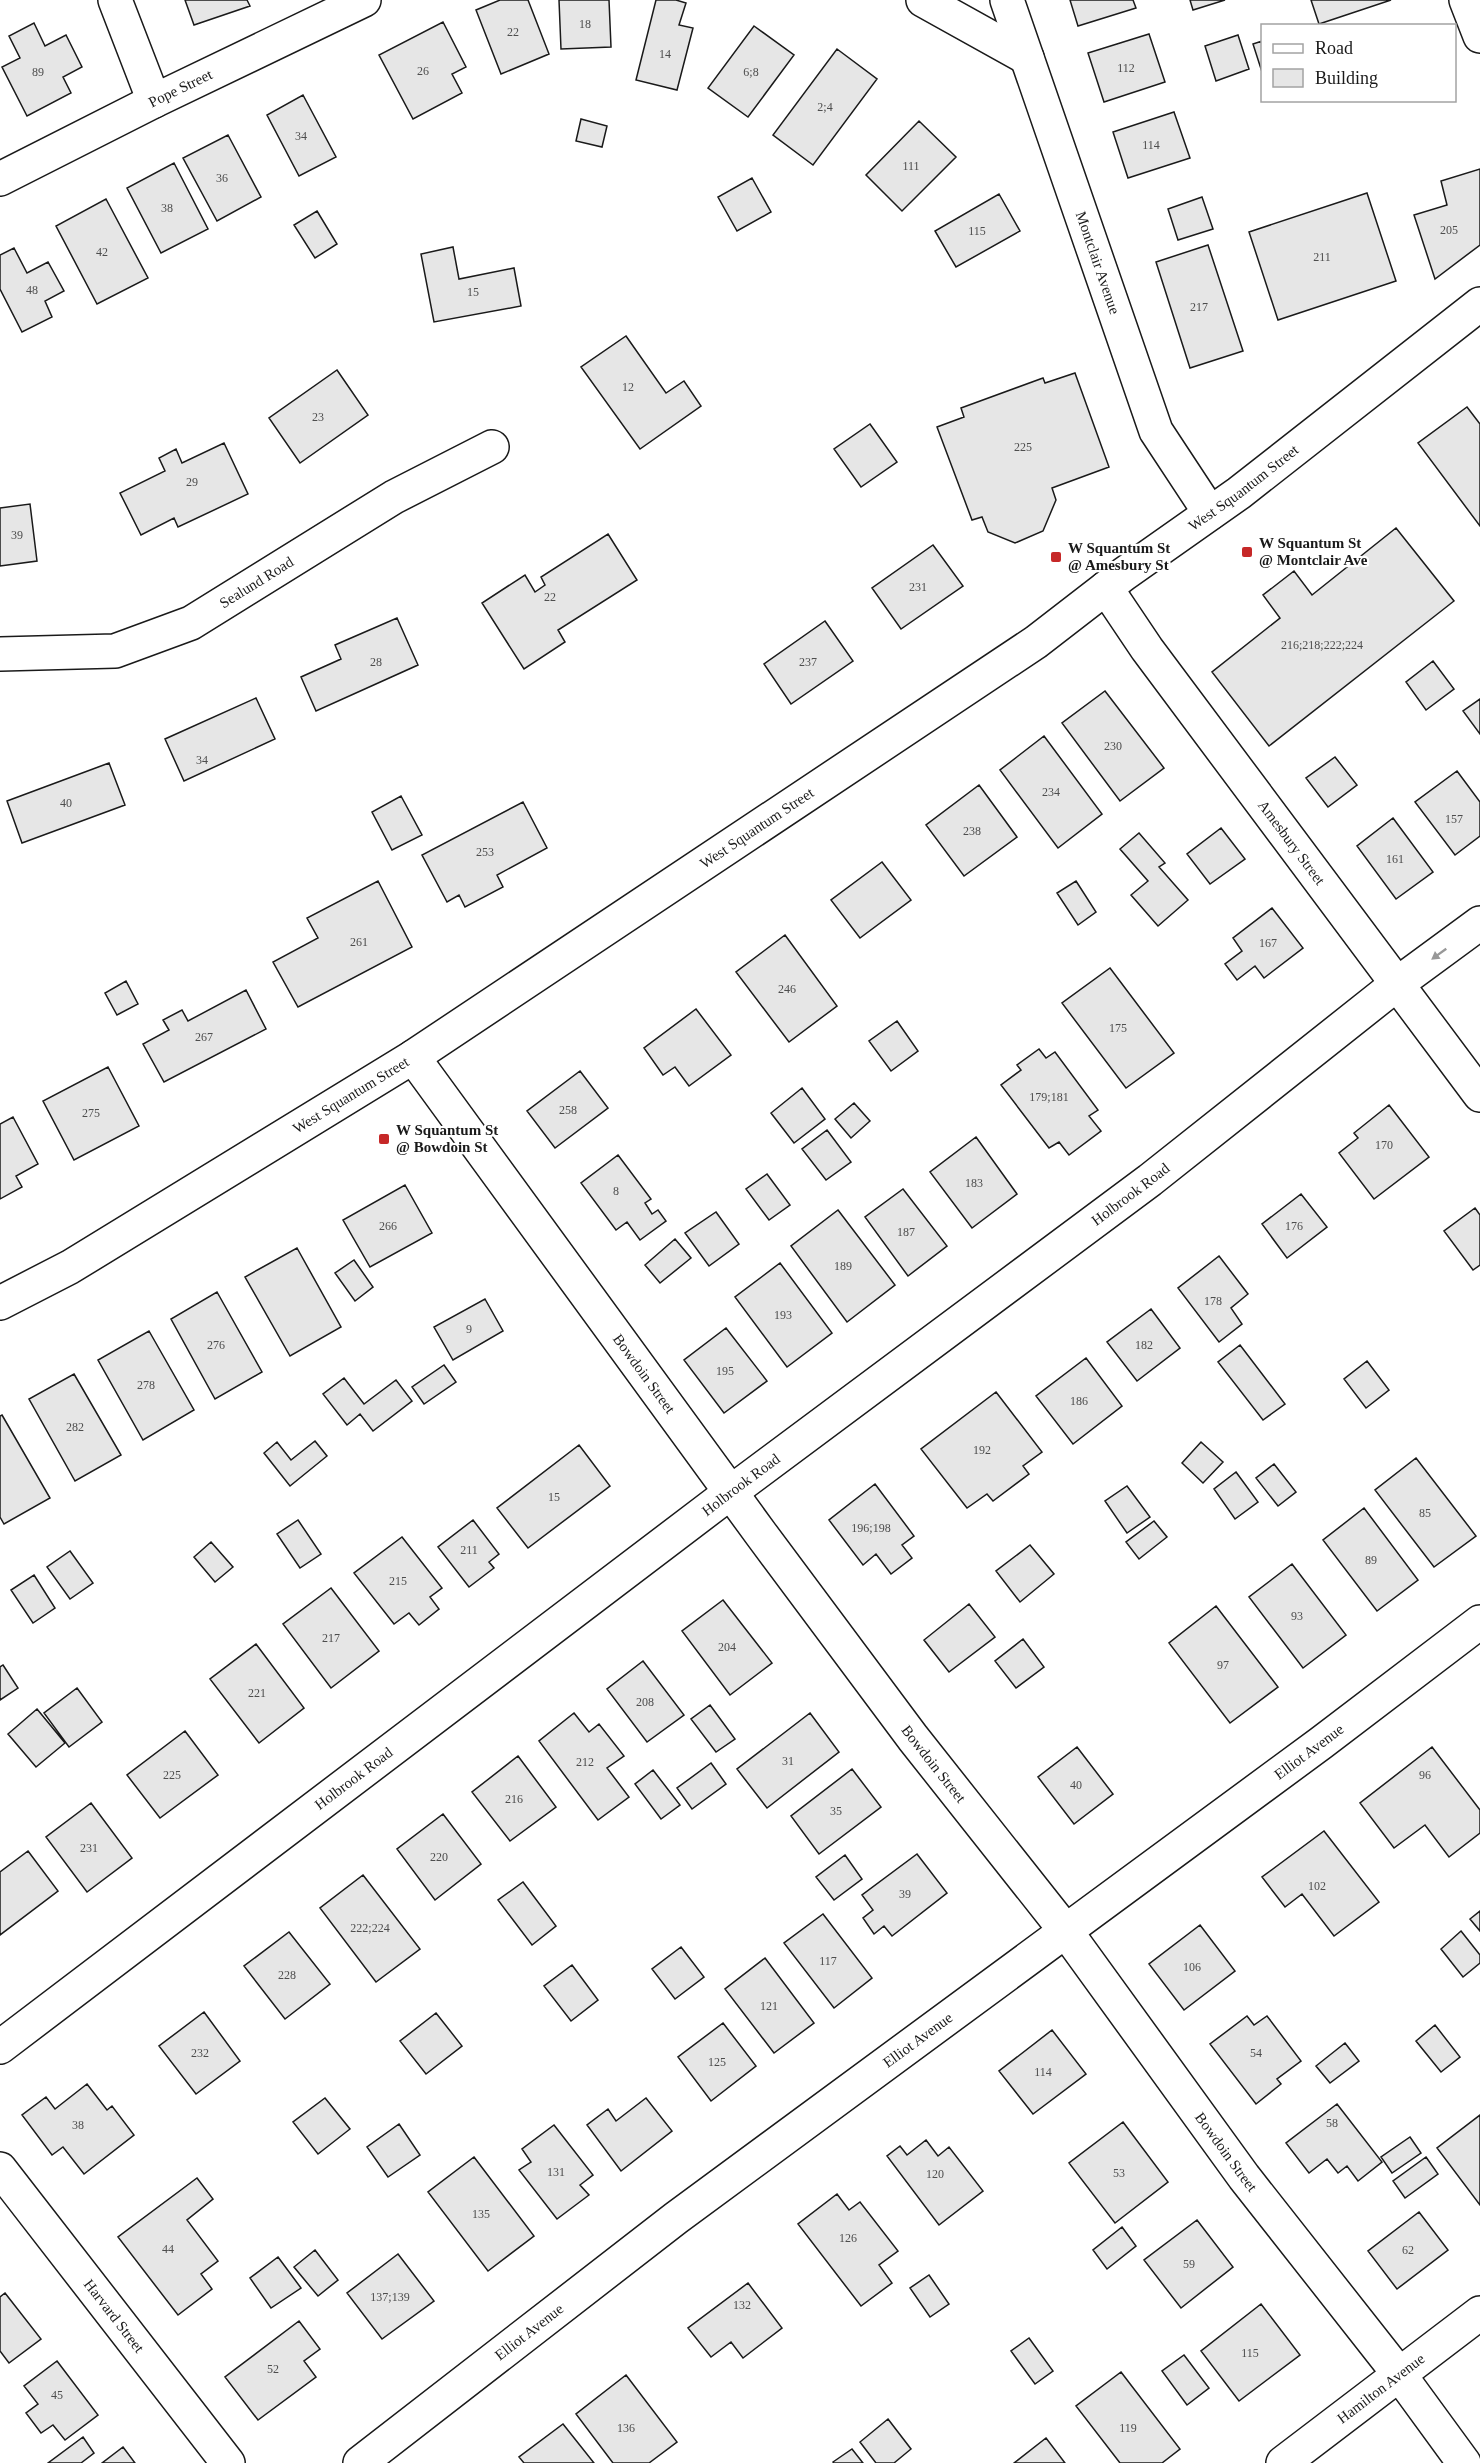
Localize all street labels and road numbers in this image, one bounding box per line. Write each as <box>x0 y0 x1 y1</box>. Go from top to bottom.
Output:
street label: Pope Street <box>146 66 216 110</box>
street label: Montclair Avenue <box>1073 209 1123 317</box>
street label: West Squantum Street <box>1185 441 1302 534</box>
street label: Sealund Road <box>217 553 297 611</box>
street label: West Squantum Street <box>697 784 817 872</box>
street label: Amesbury Street <box>1255 797 1329 889</box>
street label: West Squantum Street <box>290 1053 412 1137</box>
street label: Holbrook Road <box>1089 1160 1173 1229</box>
street label: Bowdoin Street <box>610 1331 679 1417</box>
street label: Holbrook Road <box>699 1450 783 1519</box>
street label: Elliot Avenue <box>1271 1721 1347 1783</box>
street label: Bowdoin Street <box>898 1722 969 1806</box>
street label: Holbrook Road <box>312 1744 396 1813</box>
street label: Elliot Avenue <box>880 2009 956 2071</box>
street label: Bowdoin Street <box>1192 2109 1261 2195</box>
street label: Harvard Street <box>81 2276 148 2356</box>
street label: Elliot Avenue <box>492 2300 567 2363</box>
street label: Hamilton Avenue <box>1334 2350 1428 2427</box>

